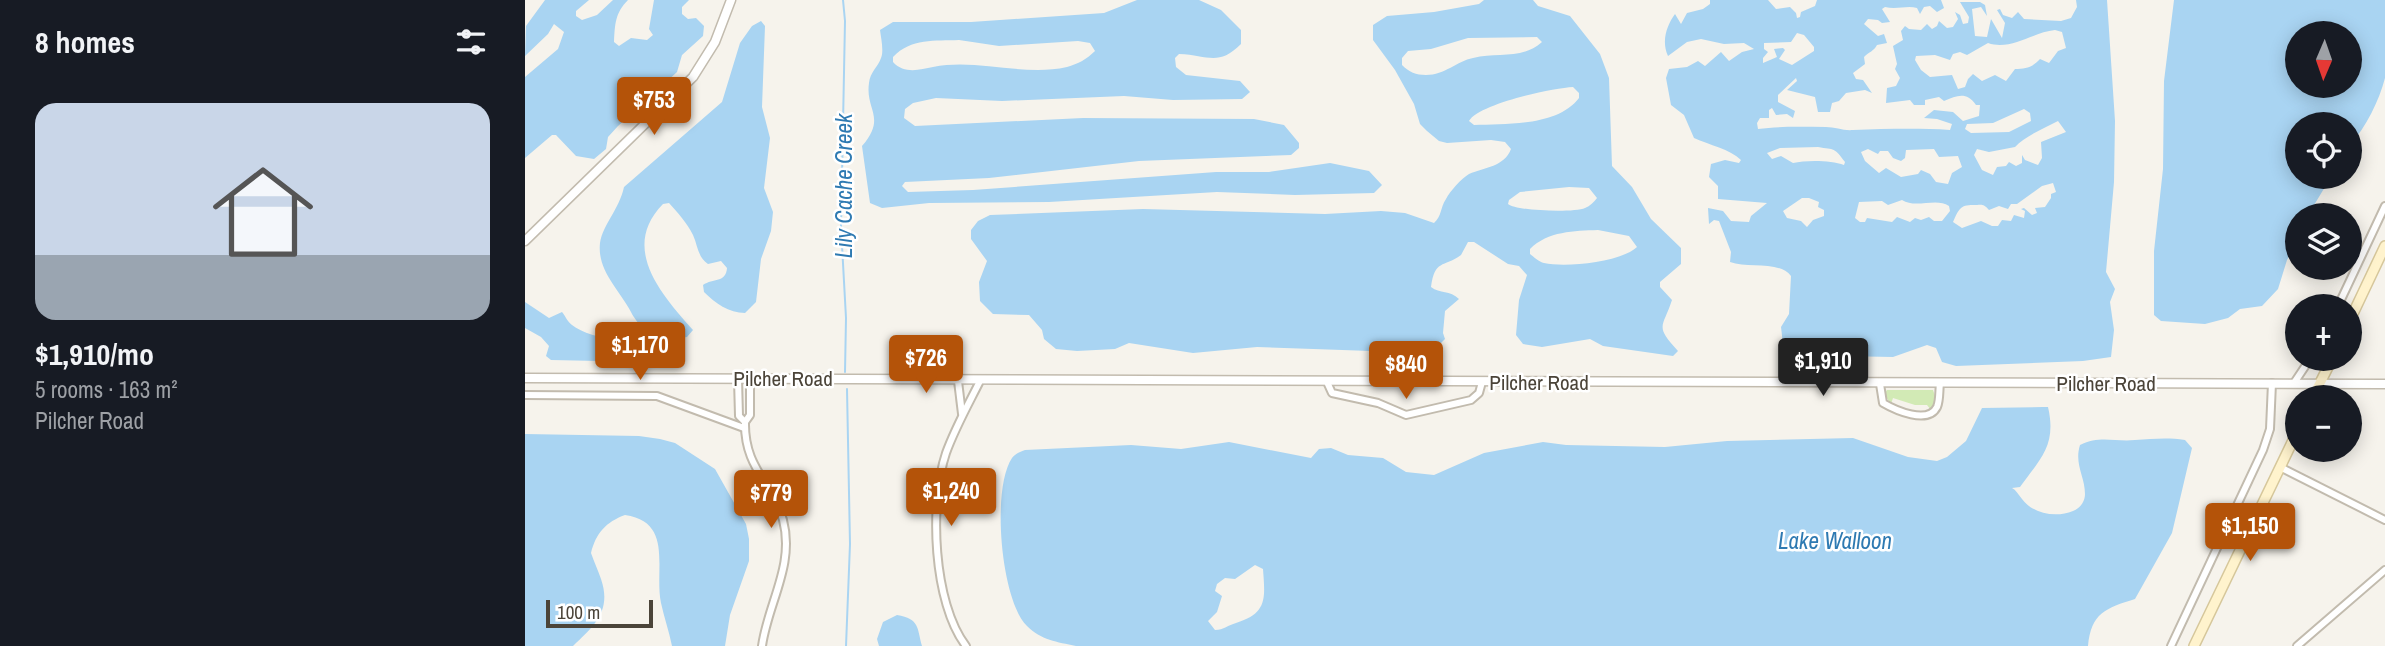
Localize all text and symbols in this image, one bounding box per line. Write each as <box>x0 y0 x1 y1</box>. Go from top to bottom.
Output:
north arrow <box>2285 21 2363 98</box>
map controls <box>2285 21 2362 462</box>
text: 8 homes <box>35 22 135 62</box>
icon: filters <box>452 23 490 61</box>
pin: $753 <box>613 78 695 137</box>
text: $753 <box>633 84 675 115</box>
water label: Lily Cache Creek <box>828 112 859 258</box>
button: locate <box>2285 112 2362 189</box>
icon: home <box>200 149 326 275</box>
button: layers <box>2285 203 2362 280</box>
button: + <box>2285 294 2362 371</box>
pin: $1,170 <box>583 322 697 382</box>
text: $1,170 <box>611 329 669 360</box>
text: $1,910/mo <box>35 334 154 374</box>
pin: $726 <box>885 336 967 395</box>
pin: $1,910 <box>1766 338 1880 398</box>
text: $726 <box>905 342 947 373</box>
pin: $840 <box>1365 342 1447 401</box>
text: $1,910 <box>1794 345 1852 376</box>
text: $840 <box>1385 348 1427 379</box>
street label: Pilcher Road <box>733 364 833 393</box>
street label: Pilcher Road <box>1489 368 1589 397</box>
street label: Pilcher Road <box>2056 369 2156 398</box>
text: 5 rooms · 163 m² <box>35 374 178 405</box>
button: − <box>2285 385 2362 462</box>
text: Pilcher Road <box>35 405 144 436</box>
pin: $1,240 <box>894 468 1008 528</box>
pin: $779 <box>730 470 812 530</box>
text: $1,240 <box>922 475 980 506</box>
text: $779 <box>750 477 792 508</box>
pin: $1,150 <box>2193 504 2307 563</box>
text: $1,150 <box>2221 510 2279 541</box>
water label: Lake Walloon <box>1778 525 1892 556</box>
scale bar <box>546 597 653 629</box>
text: 100 m <box>557 599 600 625</box>

